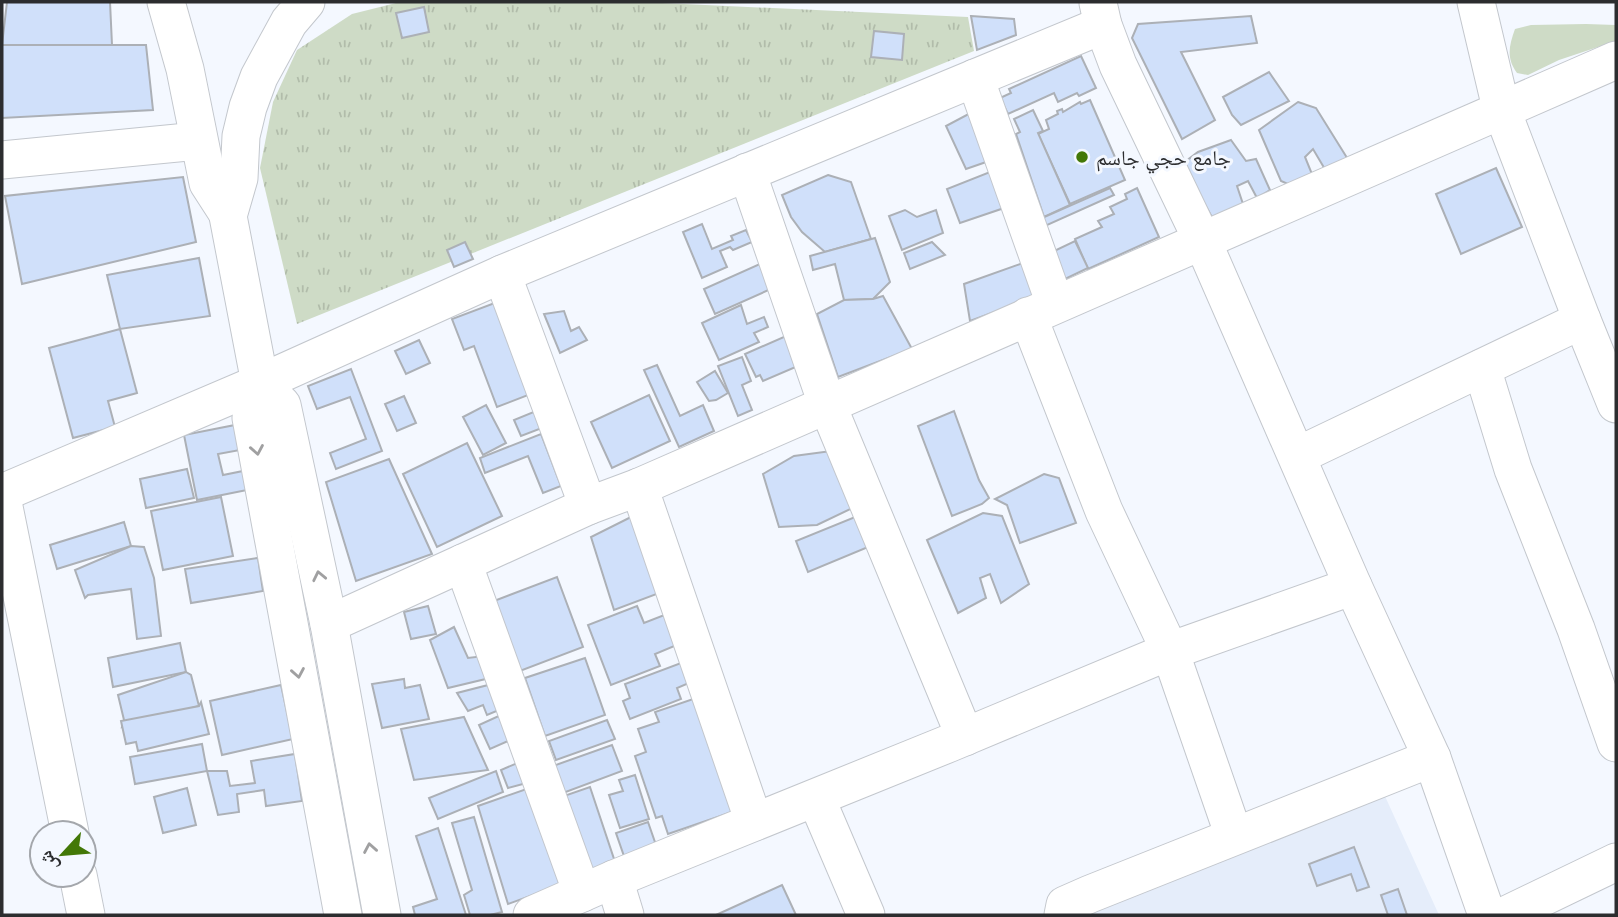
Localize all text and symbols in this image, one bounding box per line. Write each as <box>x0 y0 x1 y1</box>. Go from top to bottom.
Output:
place label: جامع حجي جاسم <box>1096 144 1231 174</box>
marker: جامع حجي جاسم <box>1074 149 1090 165</box>
one-way arrow <box>248 444 263 456</box>
one-way arrow <box>312 570 327 582</box>
one-way arrow <box>290 667 305 679</box>
north arrow <box>28 819 98 889</box>
one-way arrow <box>363 842 378 854</box>
text: ش <box>33 847 63 876</box>

